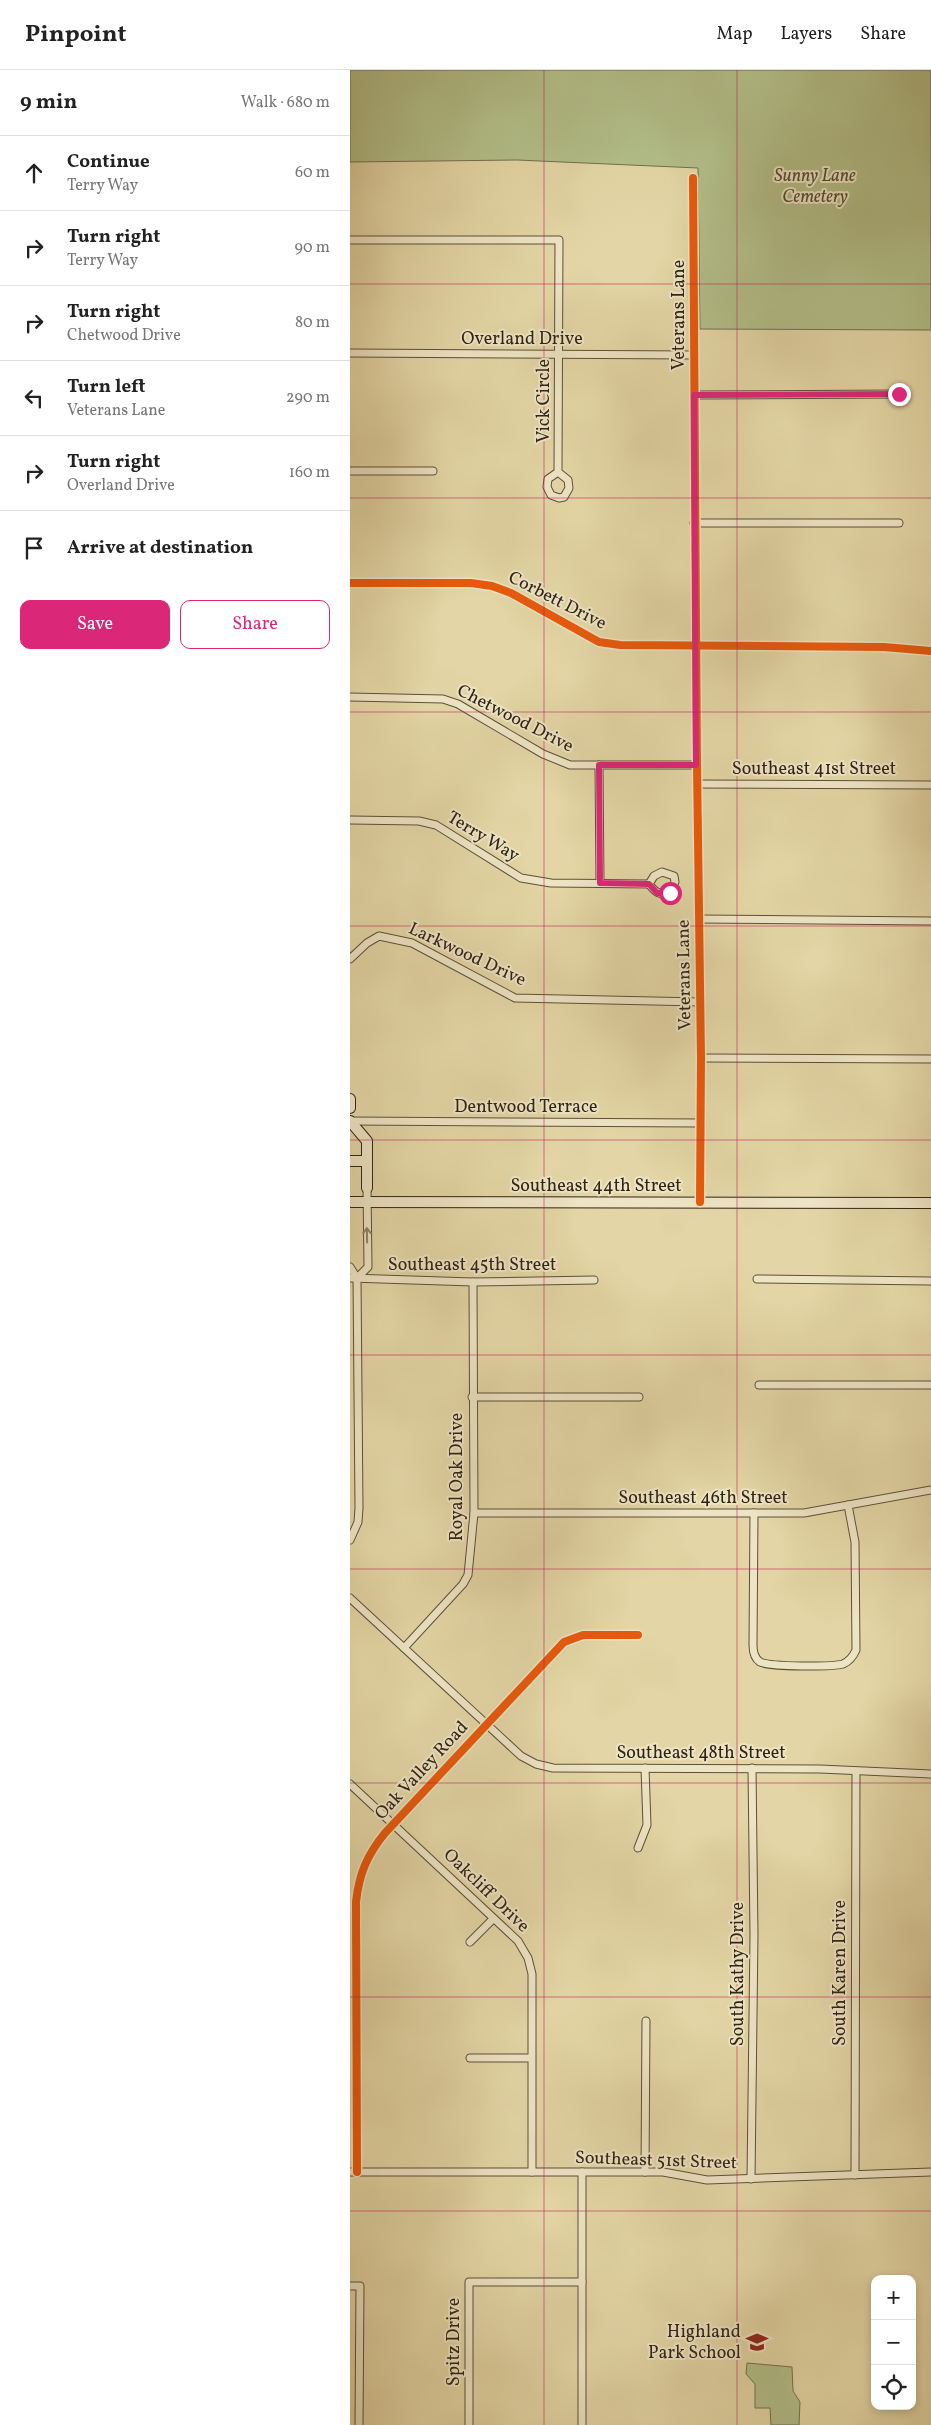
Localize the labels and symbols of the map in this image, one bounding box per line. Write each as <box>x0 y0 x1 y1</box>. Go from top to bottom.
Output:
park label: Sunny Lane Cemetery <box>774 164 856 210</box>
street label: Veterans Lane <box>667 260 692 370</box>
street label: Overland Drive <box>461 327 583 352</box>
street label: Vick Circle <box>532 359 557 443</box>
route end <box>888 383 911 406</box>
street label: Corbett Drive <box>504 566 610 636</box>
street label: Chetwood Drive <box>452 679 578 759</box>
street label: Southeast 41st Street <box>732 757 896 782</box>
street label: Terry Way <box>442 806 524 868</box>
route start <box>659 882 682 905</box>
street label: Larkwood Drive <box>404 917 530 993</box>
street label: Veterans Lane <box>672 919 698 1031</box>
street label: Dentwood Terrace <box>454 1095 598 1120</box>
street label: Southeast 44th Street <box>510 1174 682 1199</box>
one-way arrow <box>362 1227 372 1244</box>
street label: Southeast 45th Street <box>388 1253 556 1278</box>
street label: Royal Oak Drive <box>445 1413 470 1541</box>
street label: Southeast 46th Street <box>618 1486 788 1511</box>
street label: Oak Valley Road <box>369 1716 475 1826</box>
street label: Southeast 48th Street <box>616 1741 786 1766</box>
street label: Oakcliff Drive <box>437 1843 535 1939</box>
street label: South Karen Drive <box>828 1900 853 2046</box>
street label: South Kathy Drive <box>726 1902 751 2046</box>
street label: Southeast 51st Street <box>574 2146 738 2176</box>
street label: Spitz Drive <box>442 2298 467 2386</box>
place label: Highland Park School <box>648 2320 741 2366</box>
school or university icon: Highland Park School <box>744 2329 770 2355</box>

